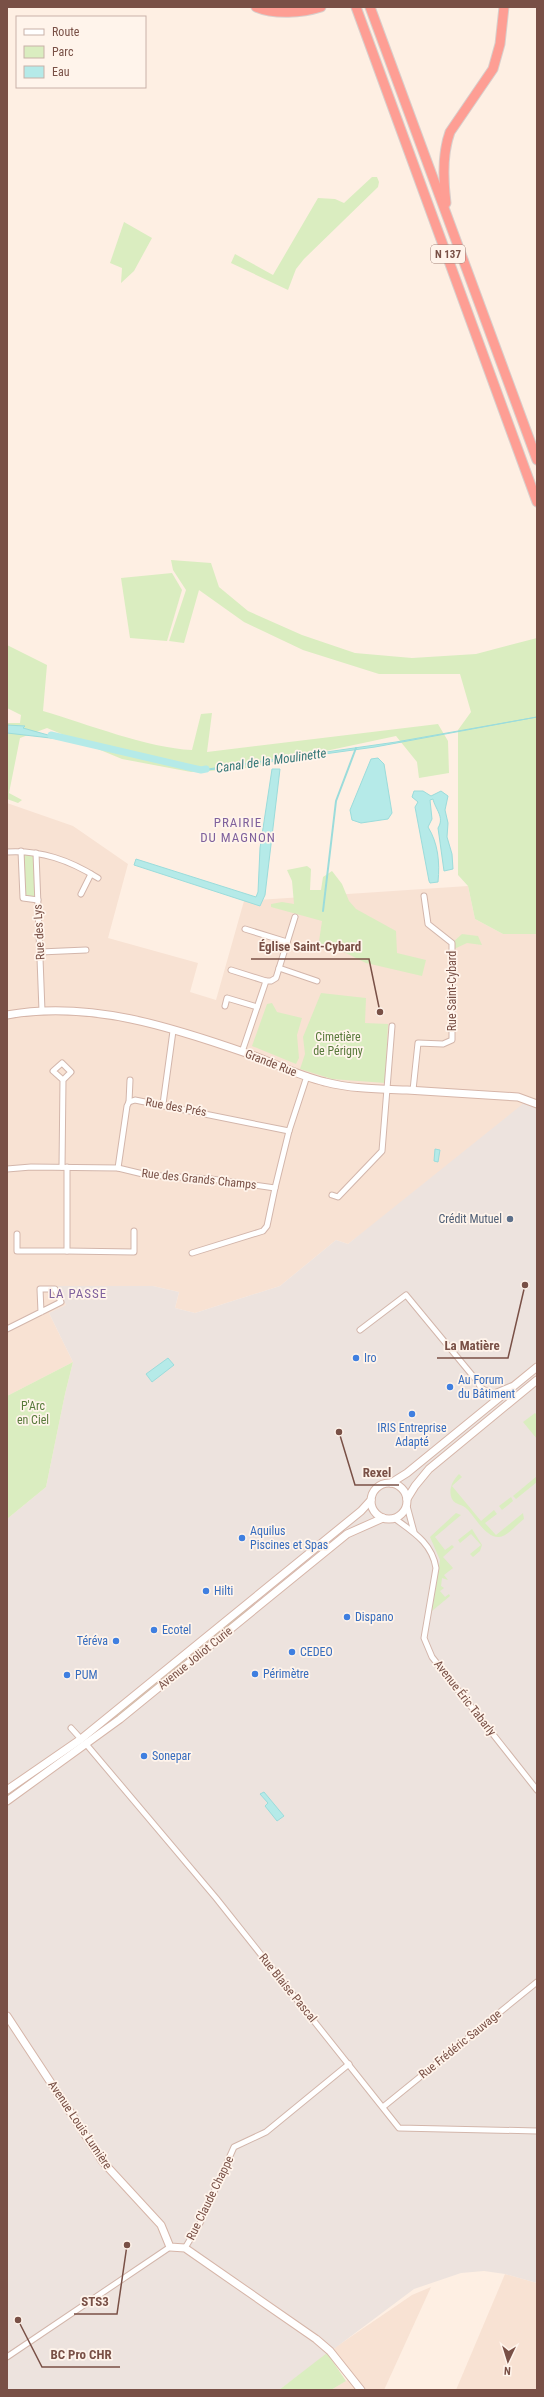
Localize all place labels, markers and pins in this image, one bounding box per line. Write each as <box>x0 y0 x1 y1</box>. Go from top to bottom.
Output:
callout: Église Saint-Cybard <box>251 934 369 959</box>
place label: Crédit Mutuel <box>438 1212 502 1226</box>
marker: Crédit Mutuel <box>505 1214 515 1224</box>
callout: La Matière <box>437 1333 508 1358</box>
place label: Iro <box>364 1351 377 1365</box>
marker: Iro <box>351 1353 361 1363</box>
place label: Au Forum du Bâtiment <box>458 1373 516 1401</box>
marker: Au Forum du Bâtiment <box>445 1382 455 1392</box>
marker: IRIS Entreprise Adapté <box>407 1409 417 1419</box>
place label: IRIS Entreprise Adapté <box>377 1421 447 1449</box>
callout: Rexel <box>355 1460 399 1485</box>
place label: Aquilus Piscines et Spas <box>250 1524 328 1552</box>
marker: Aquilus Piscines et Spas <box>237 1533 247 1543</box>
place label: Hilti <box>214 1584 233 1598</box>
marker: Hilti <box>201 1586 211 1596</box>
place label: Dispano <box>355 1610 394 1624</box>
marker: Dispano <box>342 1612 352 1622</box>
place label: Ecotel <box>162 1623 191 1637</box>
marker: Ecotel <box>149 1625 159 1635</box>
place label: Téréva <box>77 1634 108 1648</box>
marker: Téréva <box>111 1636 121 1646</box>
place label: CEDEO <box>300 1645 333 1659</box>
marker: CEDEO <box>287 1647 297 1657</box>
place label: Périmètre <box>263 1667 309 1681</box>
place label: PUM <box>75 1668 97 1682</box>
marker: Périmètre <box>250 1669 260 1679</box>
marker: PUM <box>62 1670 72 1680</box>
place label: Sonepar <box>152 1749 191 1763</box>
marker: Sonepar <box>139 1751 149 1761</box>
callout: STS3 <box>74 2289 117 2314</box>
callout: BC Pro CHR <box>42 2342 120 2367</box>

